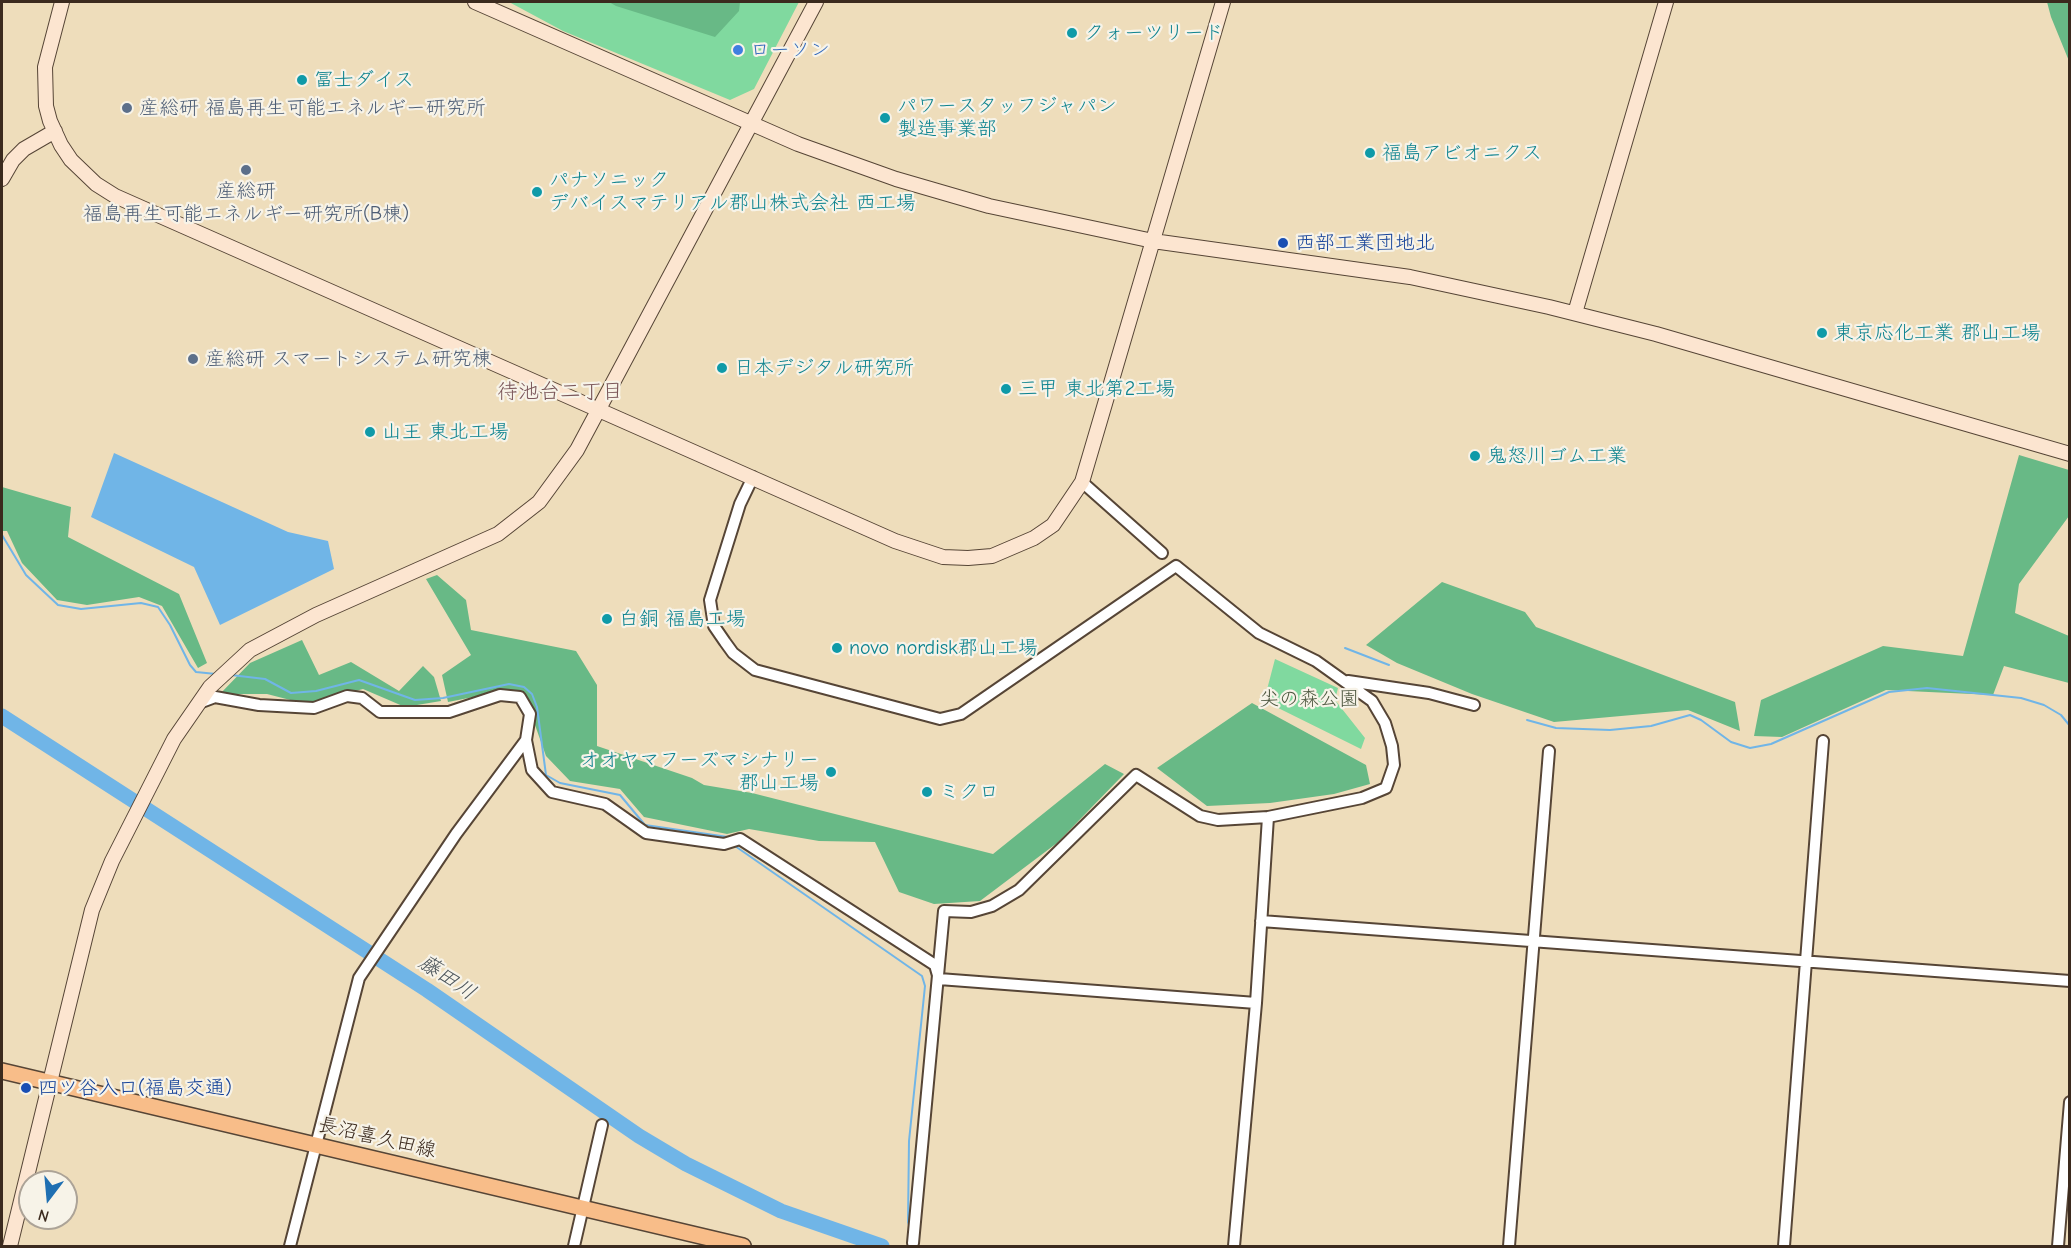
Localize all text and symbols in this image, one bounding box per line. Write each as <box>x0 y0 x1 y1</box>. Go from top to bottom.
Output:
place label: クォーツリード <box>1084 21 1224 45</box>
marker: クォーツリード <box>1065 26 1079 40</box>
place label: ローソン <box>750 38 830 62</box>
marker: ローソン <box>731 43 745 57</box>
place label: 冨士ダイス <box>314 68 414 92</box>
marker: 冨士ダイス <box>295 73 309 87</box>
place label: パワースタッフジャパン 製造事業部 <box>897 94 1117 141</box>
place label: 産総研 福島再生可能エネルギー研究所 <box>139 96 486 120</box>
marker: 産総研 福島再生可能エネルギー研究所 <box>120 101 134 115</box>
marker: パワースタッフジャパン 製造事業部 <box>878 111 892 125</box>
place label: 福島アビオニクス <box>1382 141 1542 165</box>
marker: 福島アビオニクス <box>1363 146 1377 160</box>
marker: 産総研 福島再生可能エネルギー研究所(B棟) <box>239 163 253 177</box>
place label: パナソニック デバイスマテリアル郡山株式会社 西工場 <box>549 168 916 215</box>
place label: 産総研 福島再生可能エネルギー研究所(B棟) <box>83 179 409 226</box>
marker: パナソニック デバイスマテリアル郡山株式会社 西工場 <box>530 185 544 199</box>
place label: 西部工業団地北 <box>1295 231 1435 255</box>
marker: 西部工業団地北 <box>1276 236 1290 250</box>
place label: 東京応化工業 郡山工場 <box>1834 321 2041 345</box>
marker: 東京応化工業 郡山工場 <box>1815 326 1829 340</box>
place label: 産総研 スマートシステム研究棟 <box>205 347 492 371</box>
marker: 産総研 スマートシステム研究棟 <box>186 352 200 366</box>
place label: 日本デジタル研究所 <box>734 356 914 380</box>
marker: 日本デジタル研究所 <box>715 361 729 375</box>
place label: 三甲 東北第2工場 <box>1018 377 1175 401</box>
district label: 待池台二丁目 <box>497 379 623 405</box>
marker: 三甲 東北第2工場 <box>999 382 1013 396</box>
place label: 山王 東北工場 <box>382 420 509 444</box>
marker: 山王 東北工場 <box>363 425 377 439</box>
place label: 鬼怒川ゴム工業 <box>1487 444 1627 468</box>
marker: 鬼怒川ゴム工業 <box>1468 449 1482 463</box>
place label: 白銅 福島工場 <box>619 607 746 631</box>
marker: 白銅 福島工場 <box>600 612 614 626</box>
place label: novo nordisk郡山工場 <box>849 636 1038 660</box>
marker: novo nordisk郡山工場 <box>830 641 844 655</box>
park label: 尖の森公園 <box>1259 687 1359 711</box>
place label: オオヤマフーズマシナリー 郡山工場 <box>579 748 819 795</box>
marker: オオヤマフーズマシナリー 郡山工場 <box>824 765 838 779</box>
place label: ミクロ <box>939 780 999 804</box>
marker: ミクロ <box>920 785 934 799</box>
water label: 藤田川 <box>414 950 480 1006</box>
place label: 四ツ谷入口(福島交通) <box>38 1076 232 1100</box>
marker: 四ツ谷入口(福島交通) <box>19 1081 33 1095</box>
street label: 長沼喜久田線 <box>316 1113 438 1163</box>
north arrow <box>18 1170 78 1230</box>
text: N <box>36 1205 51 1225</box>

